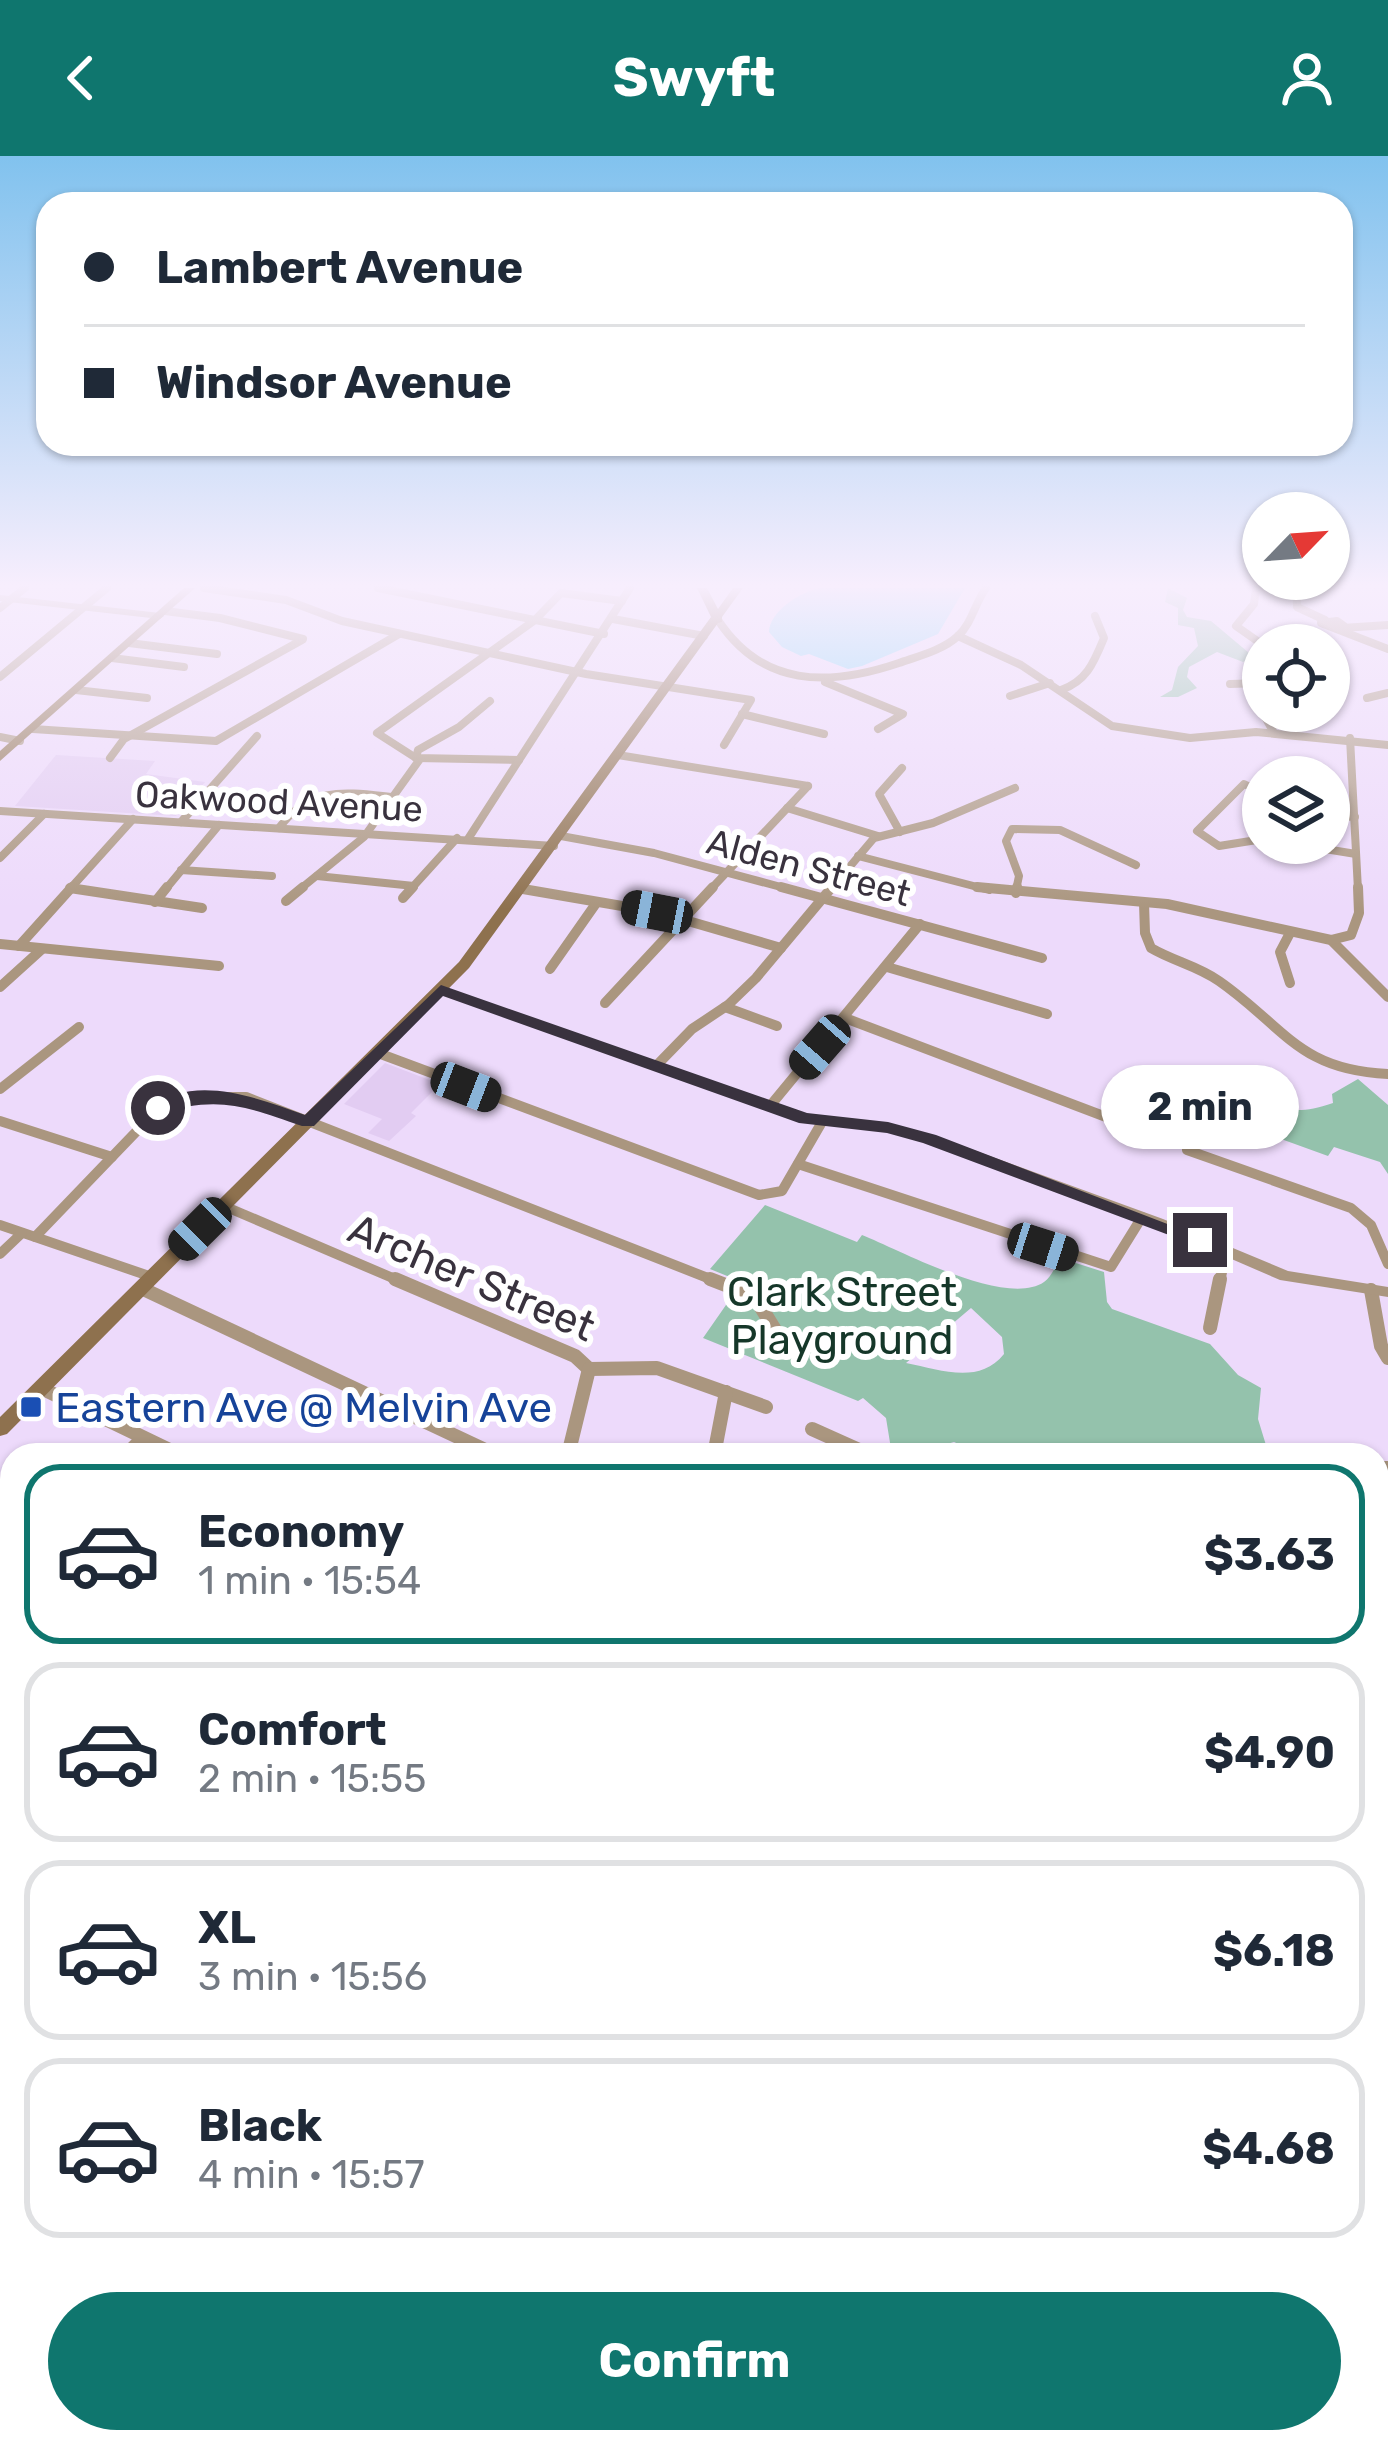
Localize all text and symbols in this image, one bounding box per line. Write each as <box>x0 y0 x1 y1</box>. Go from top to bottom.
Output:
icon: back <box>48 45 114 111</box>
icon: person <box>1274 45 1340 111</box>
text: Swyft <box>613 46 775 110</box>
text: Lambert Avenue <box>156 241 523 294</box>
text: Windsor Avenue <box>156 356 512 409</box>
north arrow <box>1242 492 1350 600</box>
map controls <box>1242 492 1350 864</box>
button: locate <box>1242 624 1350 732</box>
button: layers <box>1242 756 1350 864</box>
street label: Oakwood Avenue <box>134 772 424 831</box>
street label: Alden Street <box>702 820 915 915</box>
car <box>618 887 696 937</box>
car <box>783 1008 857 1086</box>
car <box>426 1057 506 1117</box>
callout: 2 min <box>1101 1066 1299 1150</box>
route start <box>131 1081 185 1135</box>
text: 2 min <box>1147 1084 1253 1130</box>
car <box>162 1191 238 1267</box>
street label: Archer Street <box>341 1204 602 1352</box>
route end <box>1173 1213 1227 1267</box>
car <box>1003 1219 1083 1275</box>
park label: Clark Street Playground <box>727 1267 957 1365</box>
place label: Eastern Ave @ Melvin Ave <box>55 1383 552 1433</box>
marker: Eastern Ave @ Melvin Ave <box>18 1394 44 1420</box>
icon: car <box>54 1500 162 1608</box>
text: Economy <box>198 1505 404 1558</box>
text: $3.63 <box>1204 1528 1335 1581</box>
text: 1 min · 15:54 <box>198 1558 421 1604</box>
icon: car <box>54 1698 162 1806</box>
text: Comfort <box>198 1703 387 1756</box>
text: $4.90 <box>1204 1726 1335 1779</box>
text: 2 min · 15:55 <box>198 1756 426 1802</box>
icon: car <box>54 1896 162 2004</box>
text: XL <box>198 1901 256 1954</box>
text: $6.18 <box>1213 1924 1335 1977</box>
text: 3 min · 15:56 <box>198 1954 427 2000</box>
icon: car <box>54 2094 162 2202</box>
text: Black <box>198 2099 322 2152</box>
text: $4.68 <box>1202 2122 1335 2175</box>
text: 4 min · 15:57 <box>198 2152 425 2198</box>
button: Confirm <box>48 2292 1341 2430</box>

